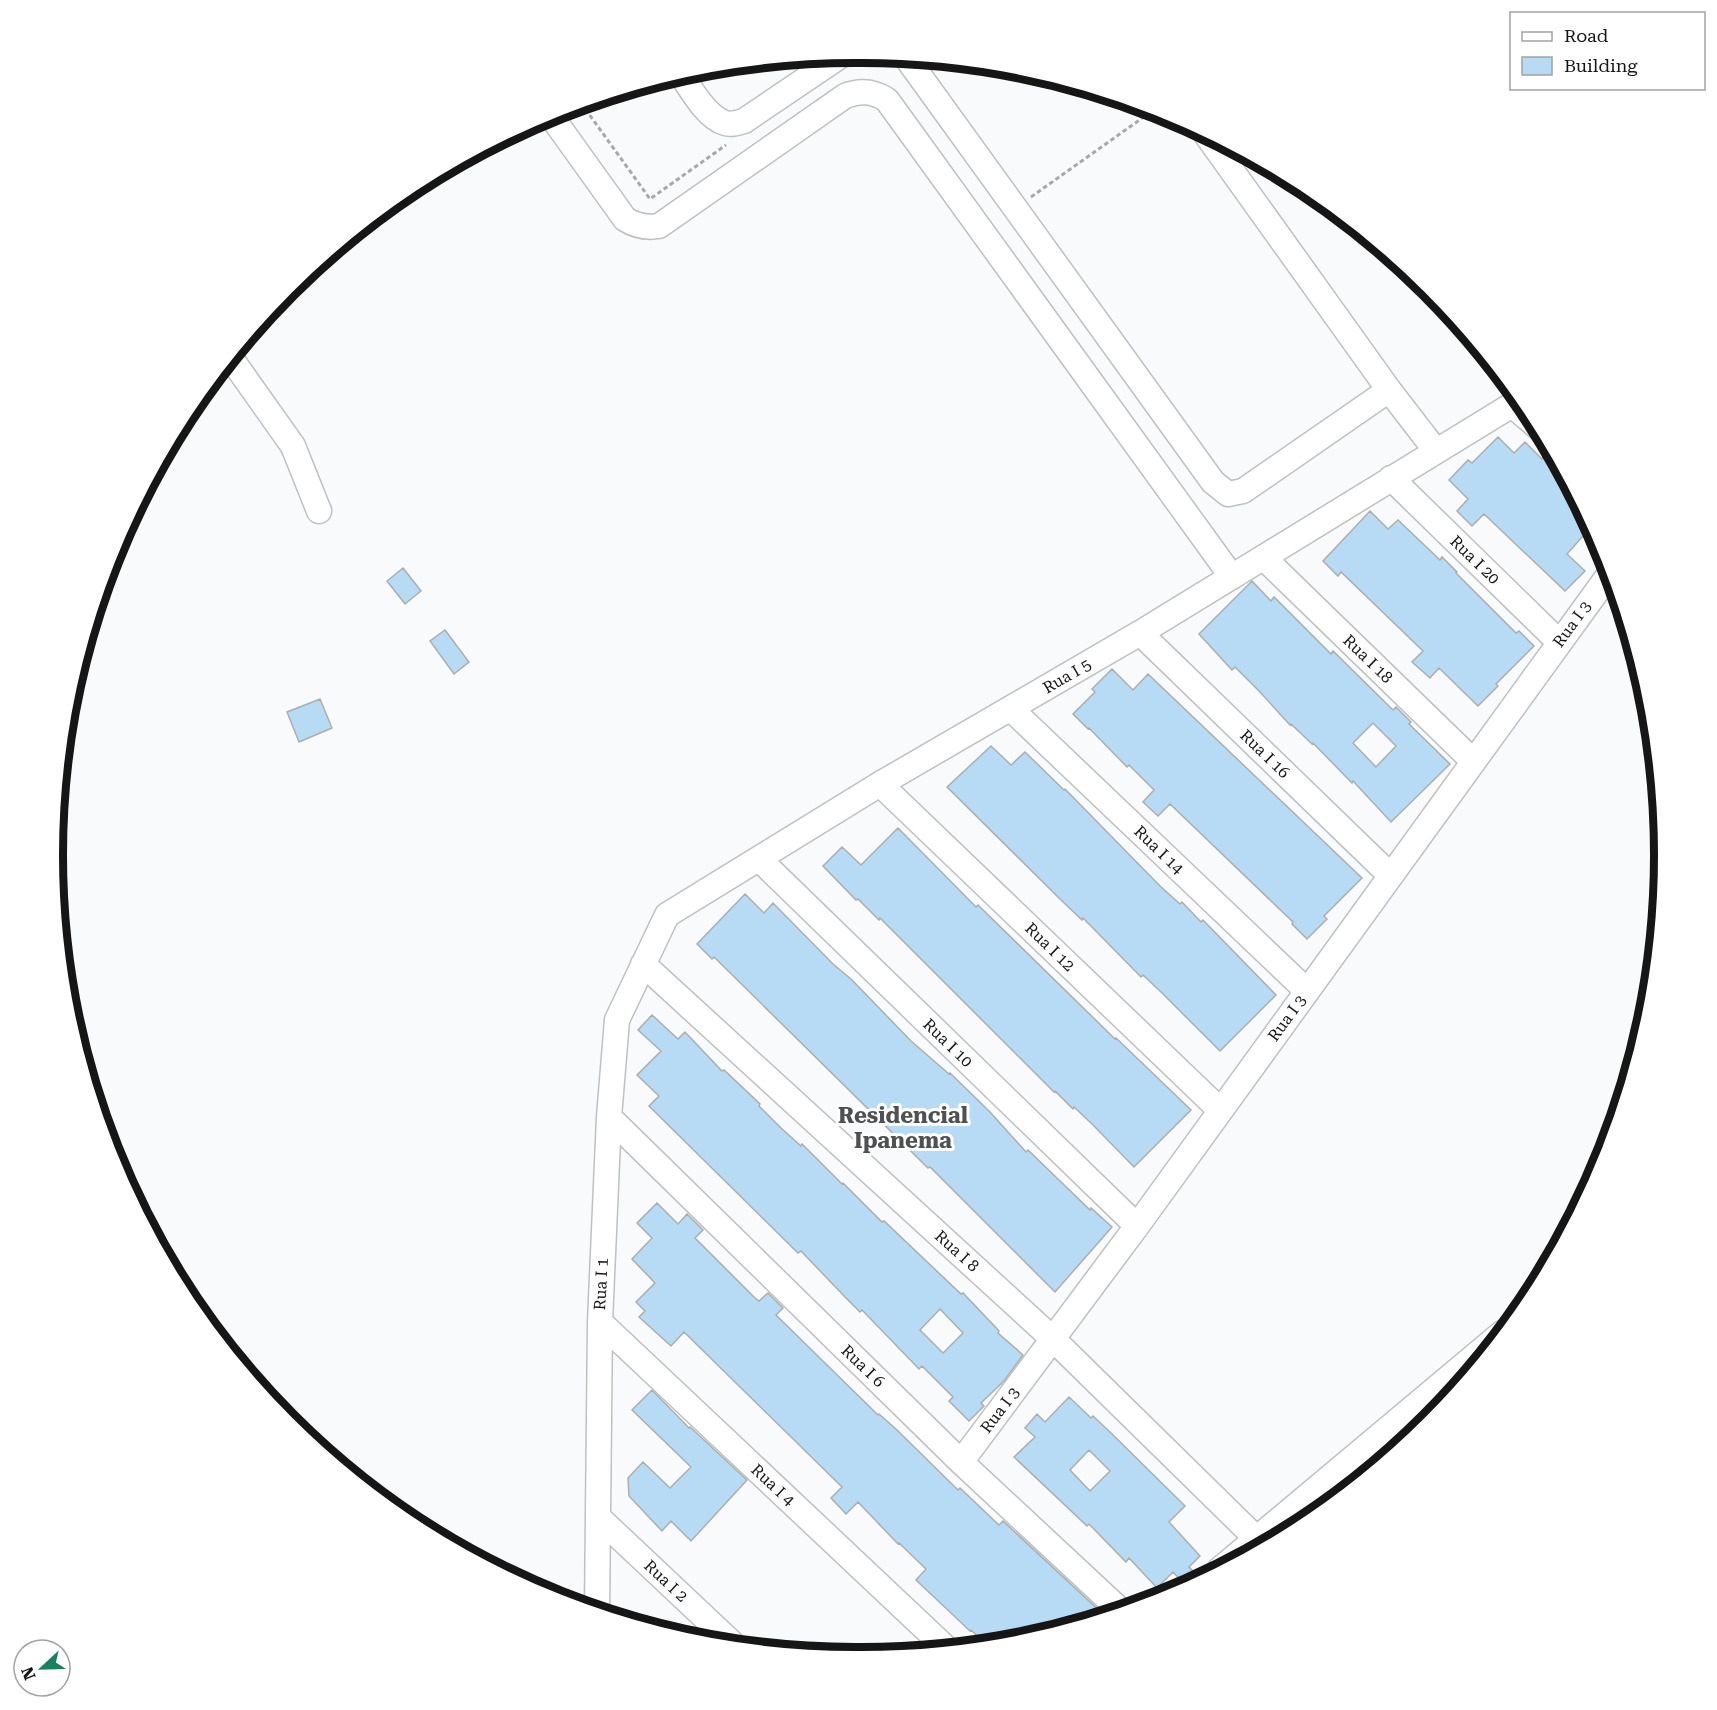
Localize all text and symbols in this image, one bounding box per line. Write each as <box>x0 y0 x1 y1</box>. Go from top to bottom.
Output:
legend <box>1510 12 1705 90</box>
text: Road <box>1564 25 1609 46</box>
text: Building <box>1564 55 1638 76</box>
street label: Rua I 20 <box>1446 532 1504 588</box>
street label: Rua I 3 <box>1549 597 1595 651</box>
street label: Rua I 18 <box>1339 631 1397 687</box>
street label: Rua I 5 <box>1040 655 1095 697</box>
street label: Rua I 16 <box>1236 726 1294 782</box>
street label: Rua I 14 <box>1130 822 1188 878</box>
street label: Rua I 12 <box>1021 919 1079 975</box>
street label: Rua I 3 <box>1264 991 1310 1045</box>
street label: Rua I 10 <box>919 1015 977 1071</box>
district label: Residencial Ipanema <box>838 1103 968 1153</box>
street label: Rua I 8 <box>931 1226 983 1276</box>
street label: Rua I 1 <box>590 1257 612 1311</box>
street label: Rua I 6 <box>838 1341 889 1391</box>
street label: Rua I 3 <box>977 1383 1023 1437</box>
street label: Rua I 4 <box>747 1460 799 1510</box>
street label: Rua I 2 <box>640 1556 692 1606</box>
north arrow <box>12 1638 72 1698</box>
text: N <box>17 1664 40 1683</box>

